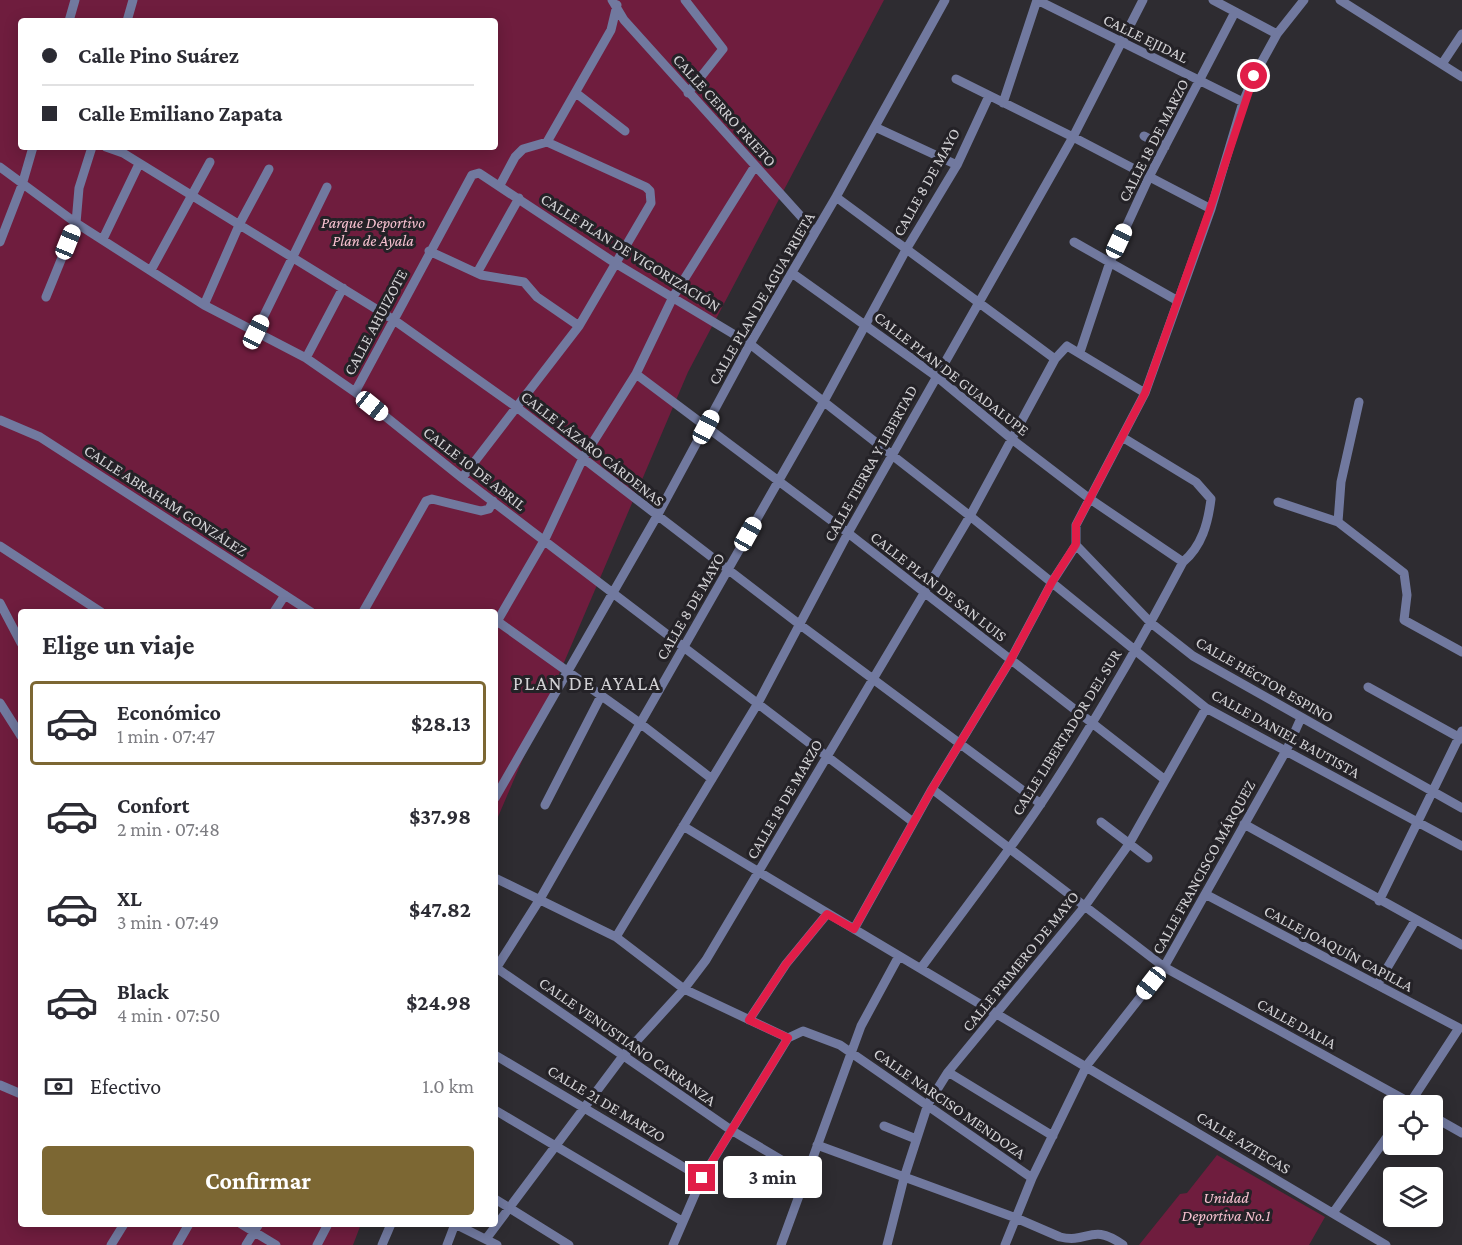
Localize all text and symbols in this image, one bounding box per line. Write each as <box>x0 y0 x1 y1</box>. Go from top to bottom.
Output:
street label: CALLE EJIDAL <box>1100 11 1191 67</box>
text: Calle Pino Suárez <box>78 43 239 68</box>
street label: CALLE CERRO PRIETO <box>670 51 779 170</box>
route start <box>1240 62 1267 89</box>
street label: CALLE 18 DE MARZO <box>1115 76 1192 204</box>
text: Calle Emiliano Zapata <box>78 101 283 126</box>
street label: CALLE 8 DE MAYO <box>890 125 963 239</box>
street label: CALLE PLAN DE VIGORIZACIÓN <box>538 190 724 315</box>
street label: CALLE PLAN DE AGUA PRIETA <box>705 208 818 387</box>
park label: Parque Deportivo Plan de Ayala <box>321 214 425 250</box>
car <box>1103 221 1135 261</box>
car <box>53 222 83 262</box>
street label: CALLE AHUIZOTE <box>340 266 411 378</box>
street label: CALLE PLAN DE GUADALUPE <box>871 308 1032 439</box>
car <box>240 312 272 352</box>
street label: CALLE TIERRA Y LIBERTAD <box>820 382 920 544</box>
street label: CALLE LÁZARO CÁRDENAS <box>518 387 667 509</box>
car <box>352 388 392 424</box>
car <box>690 407 722 447</box>
street label: CALLE 10 DE ABRIL <box>420 423 529 514</box>
street label: CALLE ABRAHAM GONZÁLEZ <box>81 441 250 560</box>
car <box>731 514 765 554</box>
street label: CALLE PLAN DE SAN LUIS <box>867 528 1010 645</box>
street label: CALLE 8 DE MAYO <box>653 550 728 663</box>
text: Elige un viaje <box>42 630 195 660</box>
street label: CALLE HÉCTOR ESPINO <box>1193 633 1337 726</box>
street label: CALLE LIBERTADOR DEL SUR <box>1008 646 1125 818</box>
district label: PLAN DE AYALA <box>513 672 661 694</box>
street label: CALLE DANIEL BAUTISTA <box>1209 686 1364 782</box>
icon: car <box>45 696 99 750</box>
text: Económico <box>117 700 221 725</box>
text: $28.13 <box>411 711 471 736</box>
text: 1 min · 07:47 <box>117 725 215 747</box>
street label: CALLE 18 DE MARZO <box>743 736 826 862</box>
street label: CALLE FRANCISCO MÁRQUEZ <box>1149 777 1258 957</box>
icon: car <box>45 789 99 843</box>
text: Confort <box>117 793 190 818</box>
text: $37.98 <box>409 804 471 829</box>
text: 2 min · 07:48 <box>117 818 220 840</box>
icon: car <box>45 882 99 936</box>
text: XL <box>117 886 142 911</box>
street label: CALLE PRIMERO DE MAYO <box>959 888 1082 1035</box>
text: $47.82 <box>409 897 471 922</box>
street label: CALLE JOAQUÍN CAPILLA <box>1261 902 1417 996</box>
text: 3 min · 07:49 <box>117 911 219 933</box>
car <box>1133 963 1169 1003</box>
street label: CALLE VENUSTIANO CARRANZA <box>536 974 720 1110</box>
icon: car <box>45 975 99 1029</box>
text: Black <box>117 979 169 1004</box>
text: $24.98 <box>406 990 471 1015</box>
street label: CALLE DALIA <box>1254 995 1340 1053</box>
text: 4 min · 07:50 <box>117 1004 220 1026</box>
street label: CALLE NARCISO MENDOZA <box>871 1045 1029 1163</box>
street label: CALLE 21 DE MARZO <box>545 1062 669 1145</box>
icon: cash <box>42 1070 75 1103</box>
text: Efectivo <box>90 1074 161 1099</box>
text: 1.0 km <box>423 1075 474 1097</box>
map controls <box>1383 1095 1443 1227</box>
button: locate <box>1383 1095 1443 1155</box>
street label: CALLE AZTECAS <box>1194 1108 1294 1177</box>
button: Confirmar <box>42 1146 474 1215</box>
callout: 3 min <box>723 1157 822 1199</box>
route end <box>688 1164 715 1191</box>
text: 3 min <box>749 1166 796 1188</box>
button: layers <box>1383 1167 1443 1227</box>
park label: Unidad Deportiva No.1 <box>1182 1189 1270 1225</box>

